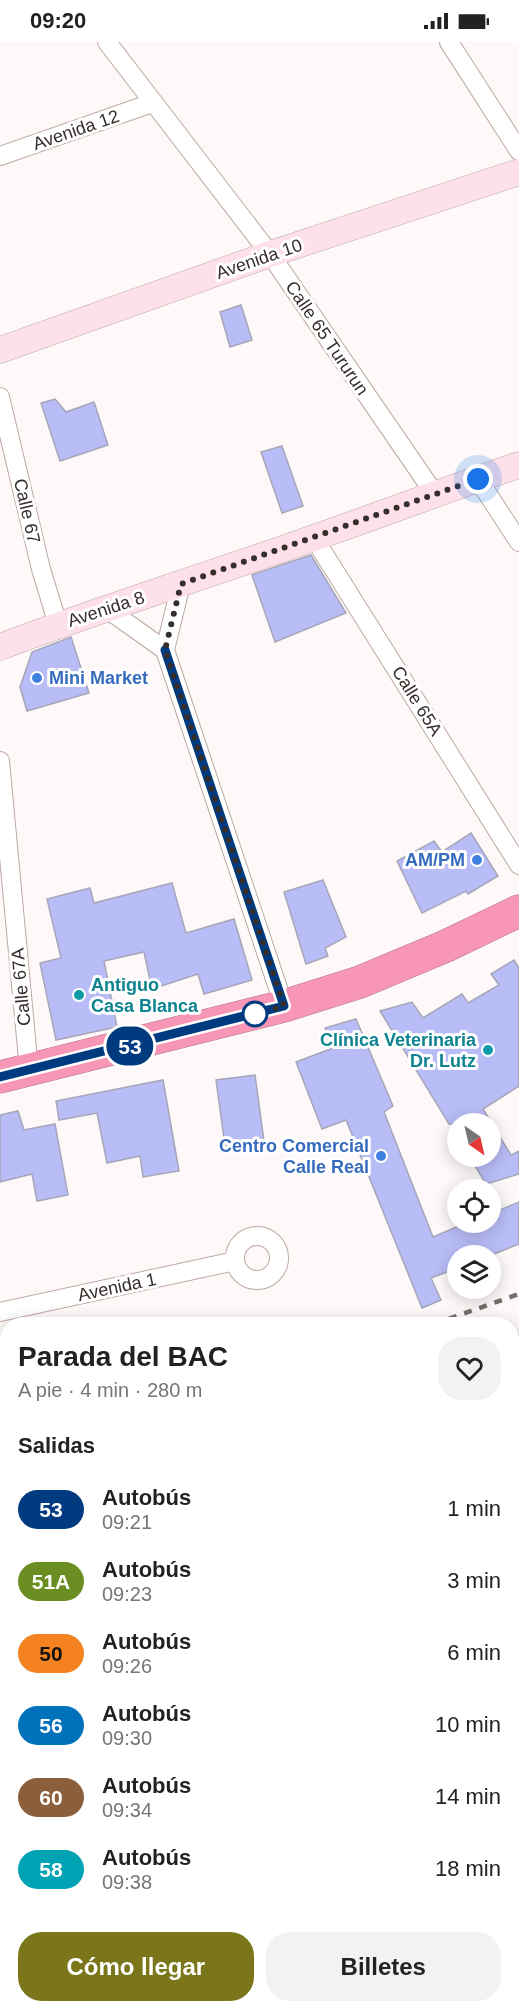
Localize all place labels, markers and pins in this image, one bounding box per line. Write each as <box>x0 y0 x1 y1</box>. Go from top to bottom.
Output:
place label: Mini Market <box>49 668 148 688</box>
marker: Mini Market <box>30 671 44 685</box>
place label: AM/PM <box>405 850 465 870</box>
marker: AM/PM <box>470 853 484 867</box>
place label: Antiguo Casa Blanca <box>91 975 199 1016</box>
marker: Antiguo Casa Blanca <box>72 988 86 1002</box>
unlabelled marker <box>242 1001 268 1027</box>
place label: Clínica Veterinaria Dr. Lutz <box>320 1030 477 1071</box>
marker: Clínica Veterinaria Dr. Lutz <box>481 1043 495 1057</box>
place label: Centro Comercial Calle Real <box>219 1136 369 1177</box>
marker: Centro Comercial Calle Real <box>374 1149 388 1163</box>

